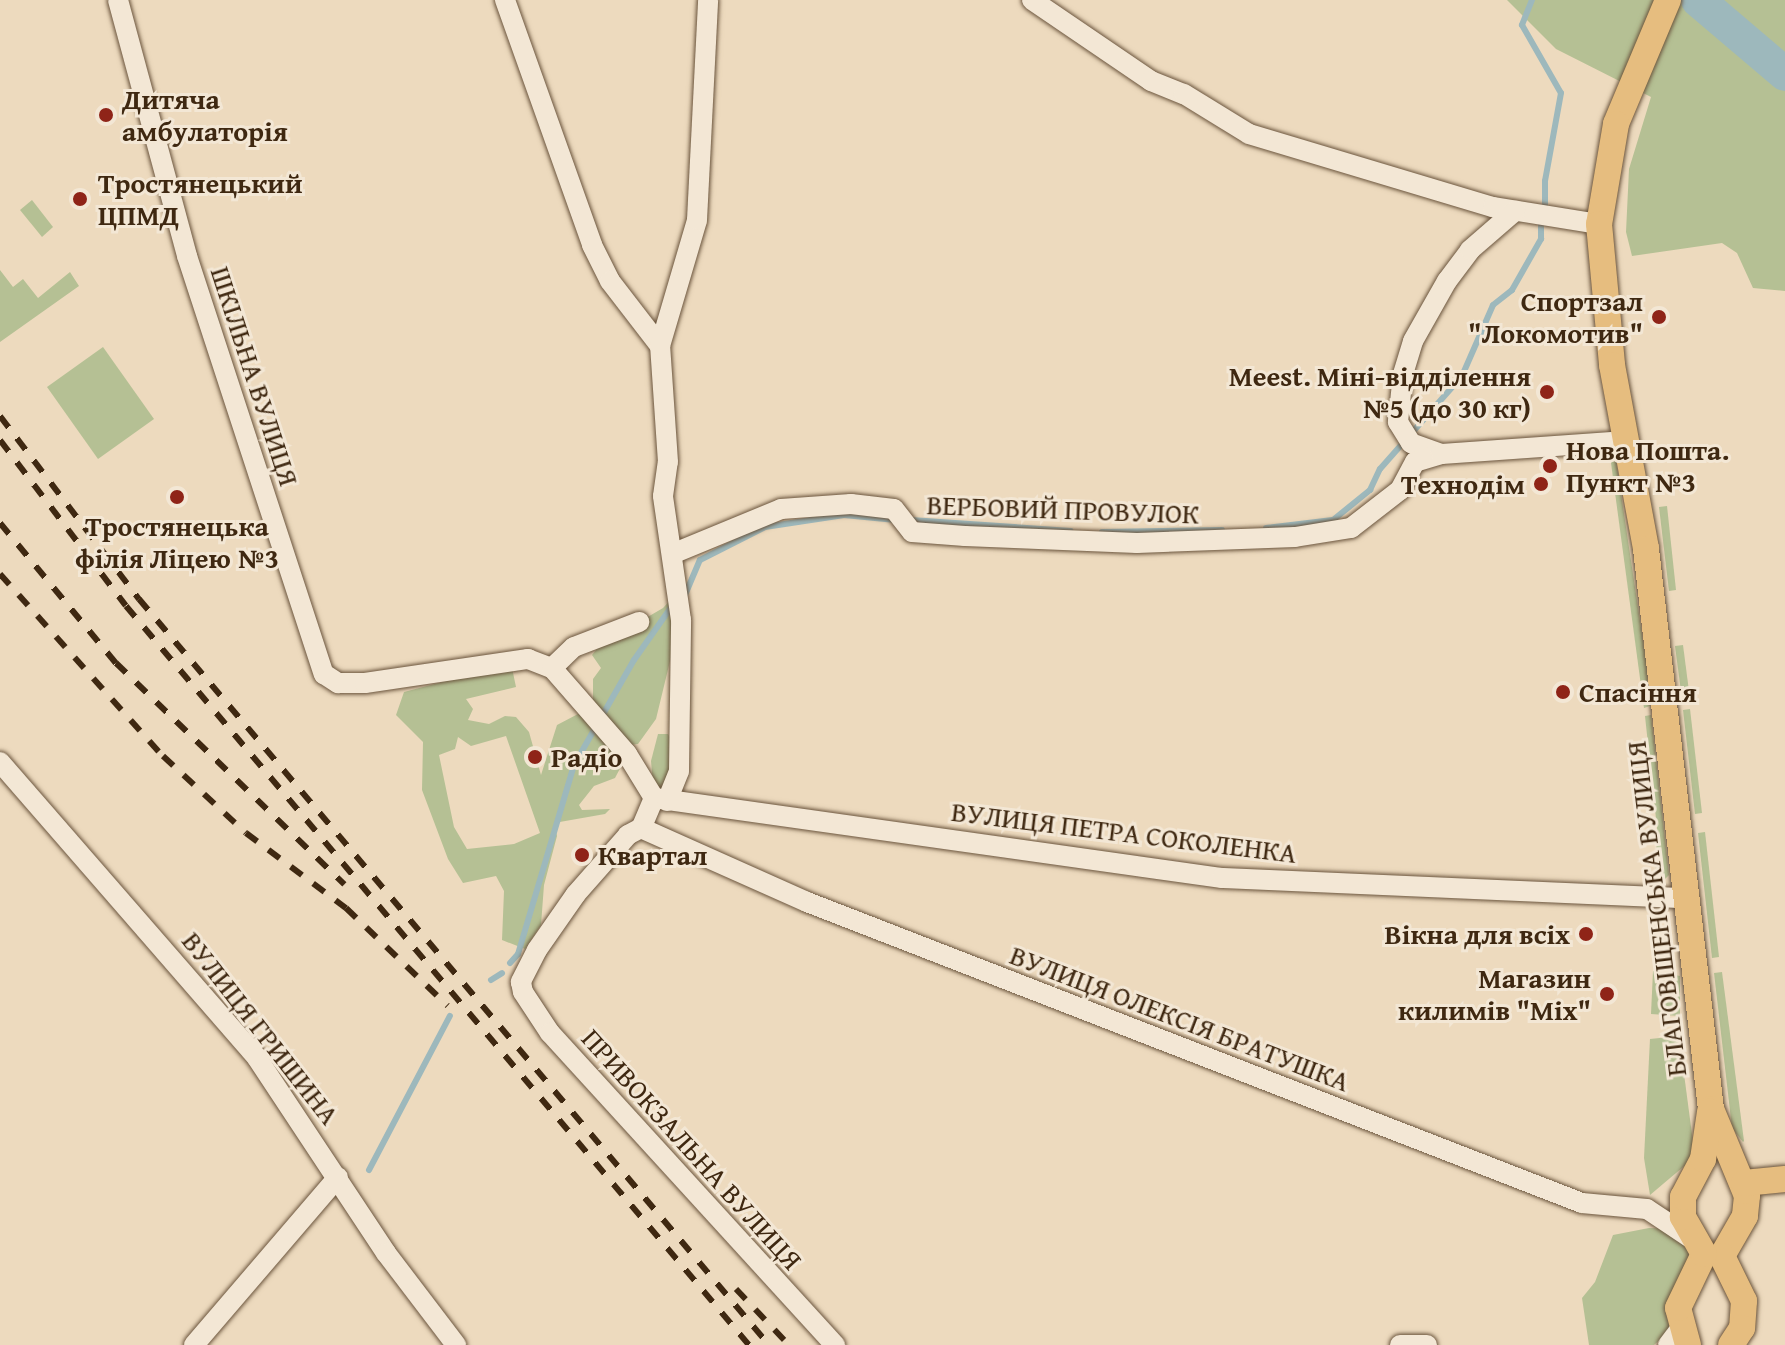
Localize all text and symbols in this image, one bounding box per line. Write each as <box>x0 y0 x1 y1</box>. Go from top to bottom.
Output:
place label: Дитяча амбулаторія <box>122 82 288 148</box>
marker: Дитяча амбулаторія <box>97 106 115 124</box>
place label: Тростянецький ЦПМД <box>98 166 302 232</box>
marker: Тростянецький ЦПМД <box>69 188 91 210</box>
street label: ШКІЛЬНА ВУЛИЦЯ <box>204 262 306 490</box>
place label: Спортзал "Локомотив" <box>1468 284 1643 350</box>
marker: Спортзал "Локомотив" <box>1650 308 1668 326</box>
place label: Meest. Міні-відділення №5 (до 30 кг) <box>1229 359 1531 425</box>
marker: Meest. Міні-відділення №5 (до 30 кг) <box>1538 383 1556 401</box>
place label: Нова Пошта. Пункт №3 <box>1566 433 1729 499</box>
marker: Нова Пошта. Пункт №3 <box>1541 457 1559 475</box>
place label: Технодім <box>1401 467 1525 501</box>
marker: Технодім <box>1532 475 1550 493</box>
street label: ВЕРБОВИЙ ПРОВУЛОК <box>926 487 1200 531</box>
marker: Тростянецька філія Ліцею №3 <box>168 488 186 506</box>
place label: Тростянецька філія Ліцею №3 <box>75 509 279 575</box>
place label: Спасіння <box>1579 675 1697 709</box>
marker: Спасіння <box>1554 683 1572 701</box>
place label: Радіо <box>551 740 622 774</box>
street label: БЛАГОВІЩЕНСЬКА ВУЛИЦЯ <box>1619 740 1693 1078</box>
marker: Радіо <box>526 748 544 766</box>
street label: ВУЛИЦЯ ПЕТРА СОКОЛЕНКА <box>950 794 1298 870</box>
place label: Квартал <box>598 838 707 872</box>
marker: Квартал <box>573 846 591 864</box>
place label: Вікна для всіх <box>1384 917 1570 951</box>
street label: ВУЛИЦЯ ГРИШИНА <box>175 925 347 1131</box>
marker: Вікна для всіх <box>1577 925 1595 943</box>
street label: ВУЛИЦЯ ОЛЕКСІЯ БРАТУШКА <box>1005 938 1355 1098</box>
place label: Магазин килимів "Mix" <box>1398 961 1591 1027</box>
marker: Магазин килимів "Mix" <box>1598 985 1616 1003</box>
street label: ПРИВОКЗАЛЬНА ВУЛИЦЯ <box>575 1022 809 1276</box>

